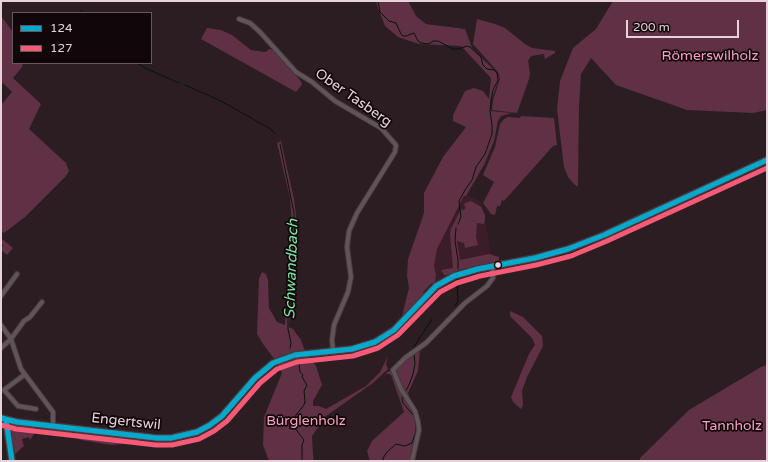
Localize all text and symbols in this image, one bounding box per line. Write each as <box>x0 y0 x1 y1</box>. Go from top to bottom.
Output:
legend <box>12 12 152 64</box>
scale bar <box>628 12 741 38</box>
text: 200 m <box>633 20 670 34</box>
text: 124 <box>50 21 73 35</box>
text: 127 <box>50 41 73 55</box>
park label: Römerswilholz <box>662 48 758 64</box>
street label: Ober Tasberg <box>311 65 395 131</box>
water label: Schwandbach <box>281 219 303 319</box>
unlabelled marker <box>493 260 503 270</box>
street label: Engertswil <box>91 410 161 434</box>
park label: Bürglenholz <box>266 413 346 429</box>
park label: Tannholz <box>702 418 762 434</box>

